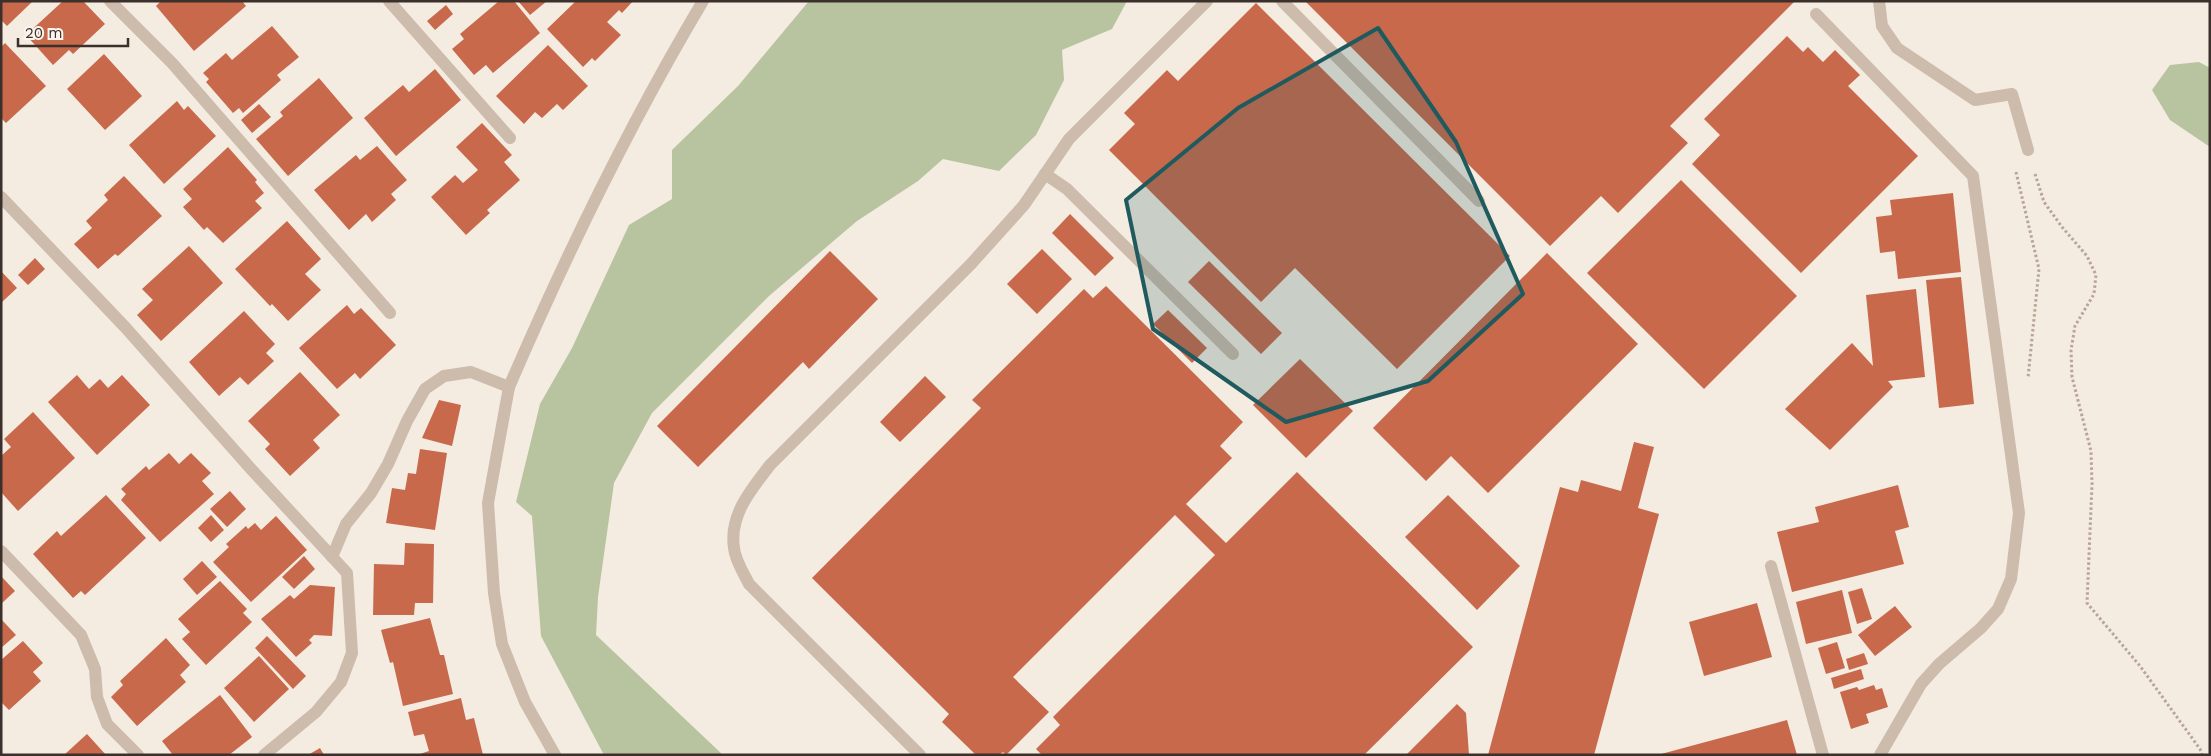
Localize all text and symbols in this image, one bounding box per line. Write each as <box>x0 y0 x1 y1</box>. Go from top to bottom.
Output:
scale bar <box>18 15 128 47</box>
text: 20 m <box>25 24 63 42</box>

